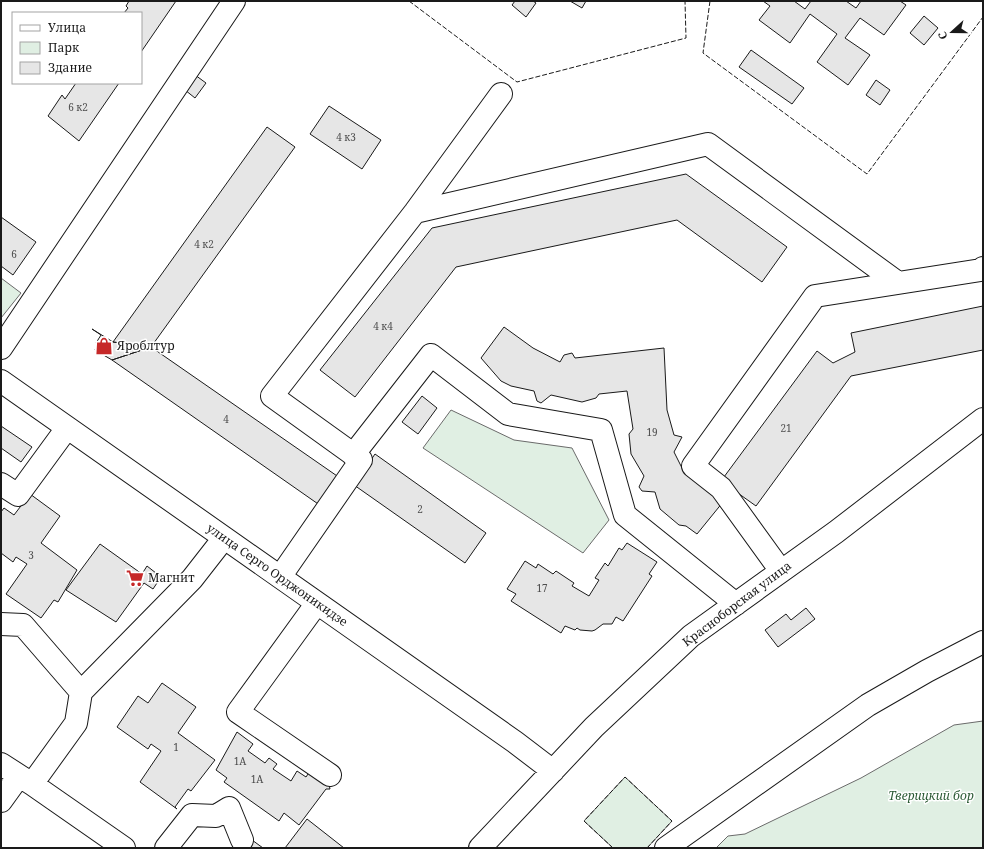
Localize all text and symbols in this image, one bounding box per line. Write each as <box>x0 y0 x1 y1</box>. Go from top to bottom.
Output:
legend <box>12 12 142 84</box>
north arrow <box>932 12 972 52</box>
text: Улица <box>48 19 86 36</box>
text: С <box>934 30 950 42</box>
text: Парк <box>48 39 80 56</box>
text: Здание <box>48 59 92 76</box>
house number: 6 к2 <box>68 100 88 114</box>
house number: 4 к3 <box>336 130 356 144</box>
house number: 4 к2 <box>194 237 214 251</box>
house number: 6 <box>11 247 17 261</box>
house number: 4 к4 <box>373 319 393 333</box>
shop icon: Яроблтур <box>94 336 114 356</box>
place label: Яроблтур <box>116 337 175 354</box>
house number: 4 <box>223 412 229 426</box>
house number: 21 <box>780 421 792 435</box>
house number: 19 <box>646 425 658 439</box>
house number: 2 <box>417 502 423 516</box>
street label: улица Серго Орджоникидзе <box>203 519 351 630</box>
house number: 3 <box>28 548 34 562</box>
street label: Красноборская улица <box>679 557 795 650</box>
supermarket icon: Магнит <box>125 568 145 588</box>
place label: Магнит <box>148 569 195 586</box>
house number: 17 <box>536 581 548 595</box>
house number: 1 <box>173 740 179 754</box>
house number: 1А <box>234 754 247 768</box>
house number: 1А <box>251 772 264 786</box>
park label: Тверицкий бор <box>888 787 974 804</box>

